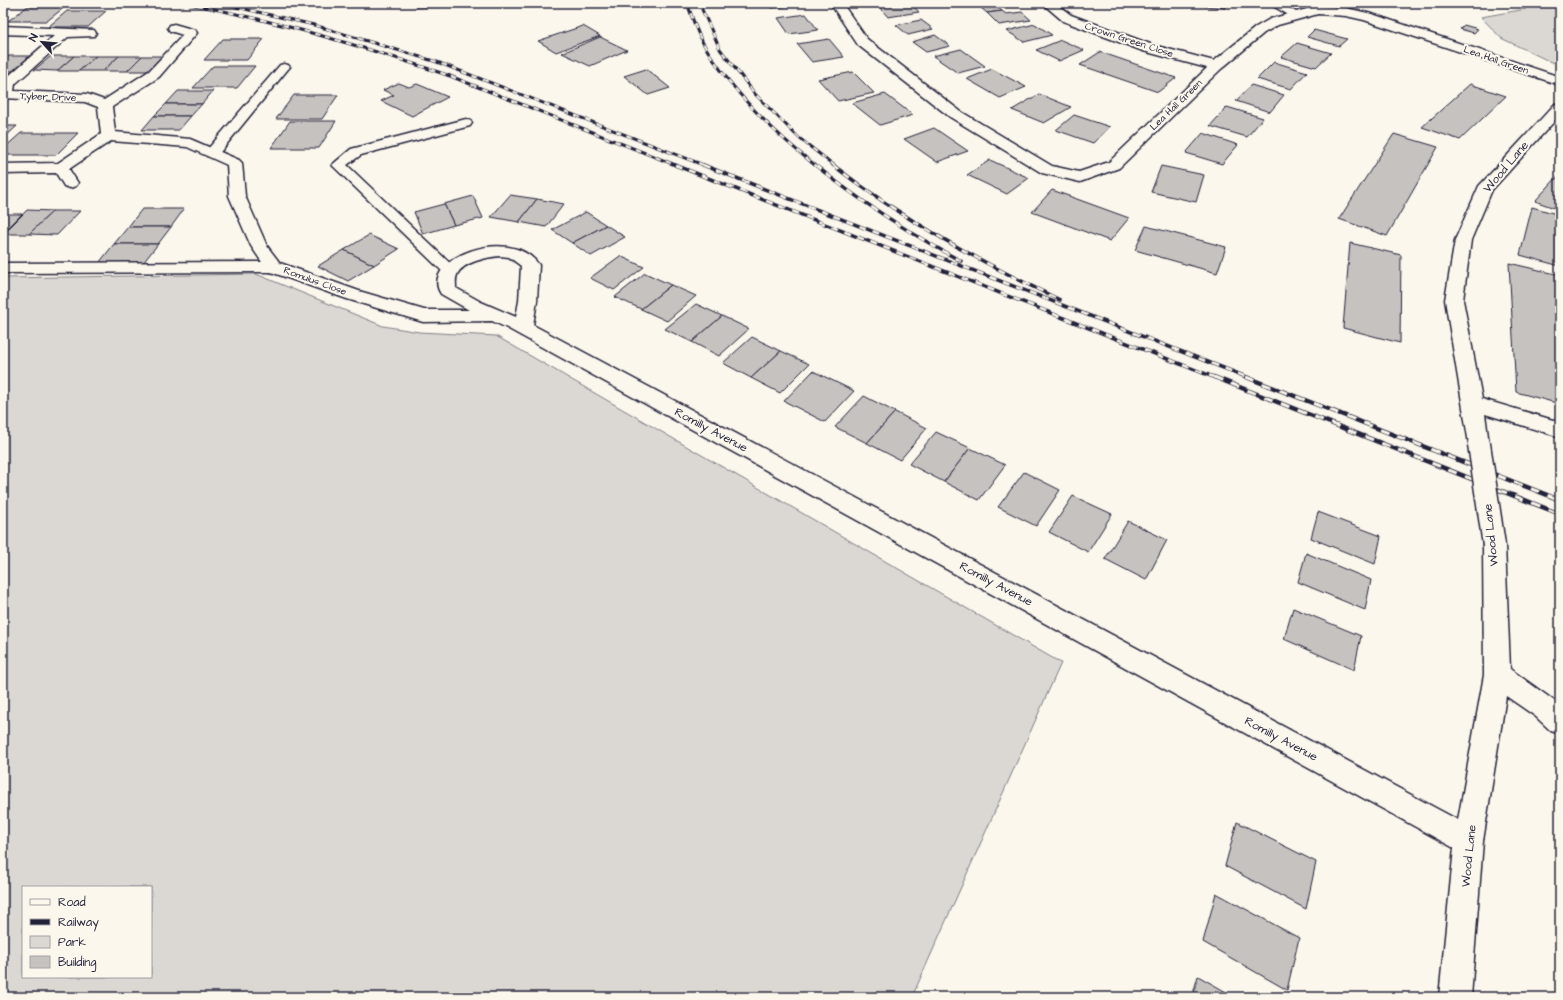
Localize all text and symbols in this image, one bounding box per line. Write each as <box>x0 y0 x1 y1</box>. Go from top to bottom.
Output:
street label: Crown Green Close <box>1083 19 1176 61</box>
north arrow <box>22 22 62 62</box>
text: N <box>25 31 42 44</box>
street label: Lea Hall Green <box>1462 42 1530 78</box>
street label: Lea Hall Green <box>1147 76 1205 134</box>
street label: Tyber Drive <box>20 89 77 106</box>
street label: Wood Lane <box>1479 137 1533 196</box>
street label: Romulus Close <box>282 263 349 299</box>
street label: Romilly Avenue <box>671 404 751 458</box>
street label: Wood Lane <box>1479 502 1503 567</box>
street label: Romilly Avenue <box>956 558 1036 612</box>
street label: Romilly Avenue <box>1241 713 1321 767</box>
street label: Wood Lane <box>1457 823 1481 888</box>
legend <box>22 886 152 978</box>
text: Road <box>58 894 86 911</box>
text: Railway <box>58 914 99 932</box>
text: Park <box>58 934 86 951</box>
text: Building <box>58 954 96 972</box>

